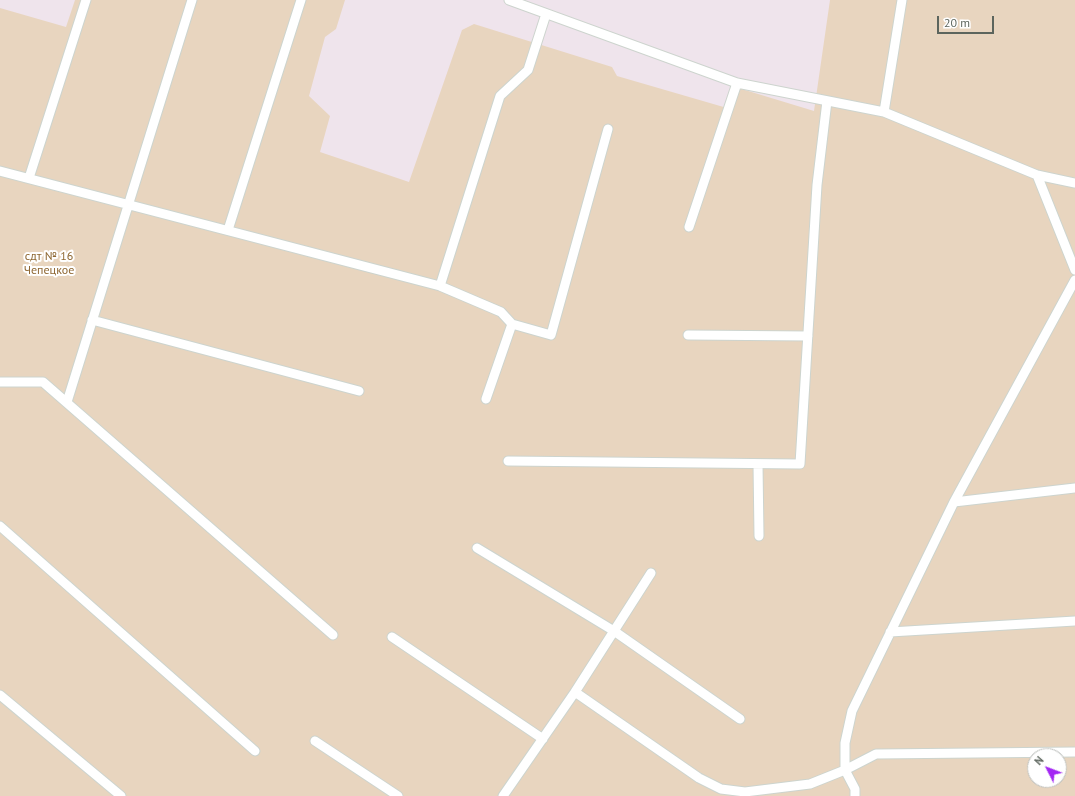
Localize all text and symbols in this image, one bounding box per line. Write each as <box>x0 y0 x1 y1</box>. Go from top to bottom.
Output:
scale bar <box>939 8 996 34</box>
text: 20 m <box>944 15 970 30</box>
park label: сдт № 16 Чепецкое <box>24 250 74 278</box>
north arrow <box>1027 748 1067 788</box>
text: N <box>1031 753 1046 768</box>

